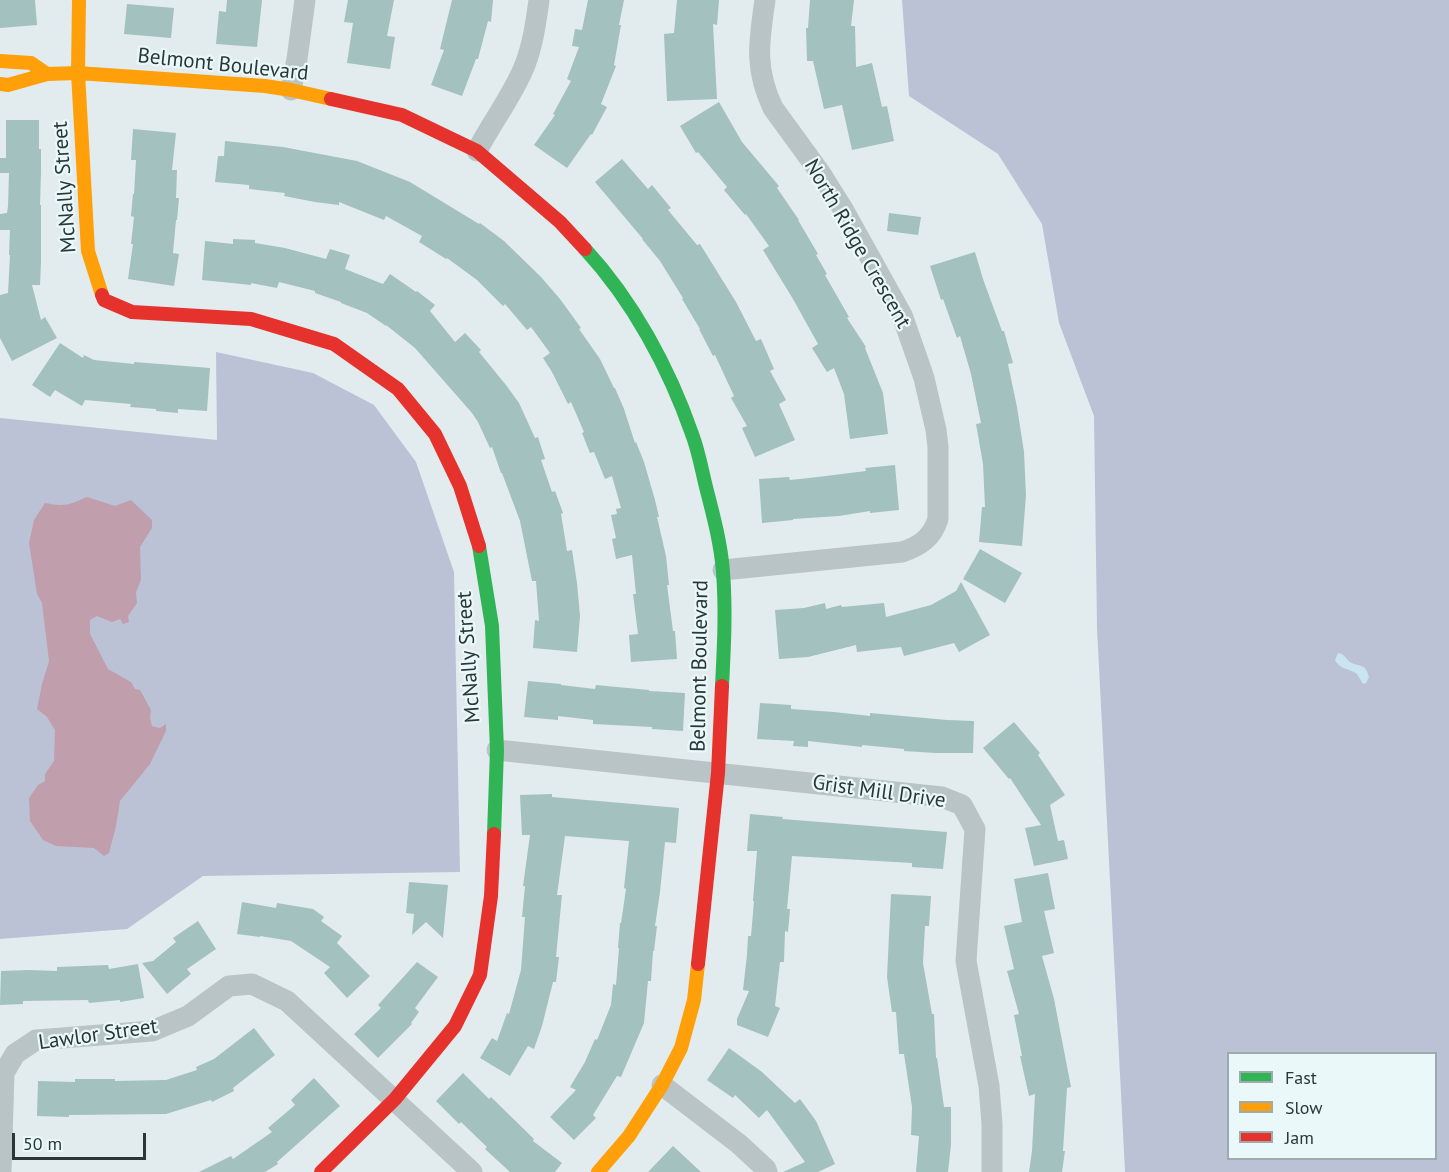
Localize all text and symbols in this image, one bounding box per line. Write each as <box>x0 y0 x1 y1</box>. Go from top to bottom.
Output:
street label: Belmont Boulevard <box>136 43 310 87</box>
street label: McNally Street <box>48 120 82 254</box>
street label: North Ridge Crescent <box>798 155 916 333</box>
street label: Belmont Boulevard <box>686 580 714 752</box>
street label: McNally Street <box>452 590 486 724</box>
street label: Grist Mill Drive <box>811 770 947 814</box>
street label: Lawlor Street <box>37 1014 159 1056</box>
legend <box>1227 1052 1437 1160</box>
text: Fast <box>1285 1066 1317 1089</box>
text: Slow <box>1285 1096 1323 1119</box>
scale bar <box>15 1121 148 1159</box>
text: Jam <box>1285 1126 1314 1149</box>
text: 50 m <box>23 1132 62 1155</box>

